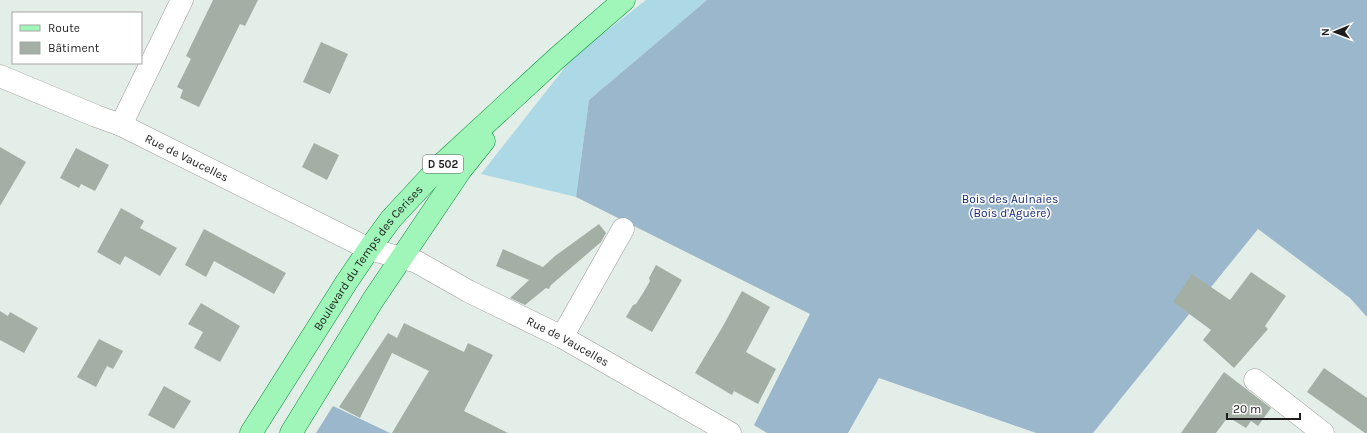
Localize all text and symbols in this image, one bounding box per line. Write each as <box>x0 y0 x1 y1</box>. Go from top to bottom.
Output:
legend <box>12 12 142 64</box>
north arrow <box>1315 12 1355 52</box>
text: Route <box>48 21 80 35</box>
text: N <box>1319 28 1332 36</box>
text: Bâtiment <box>48 41 100 55</box>
street label: Rue de Vaucelles <box>143 131 231 185</box>
road number: D 502 <box>423 155 463 173</box>
street label: Boulevard du Temps des Cerises <box>311 182 426 333</box>
park label: Bois des Aulnaies (Bois d'Aguère) <box>962 192 1058 220</box>
street label: Rue de Vaucelles <box>524 314 611 369</box>
scale bar <box>1227 395 1300 421</box>
text: 20 m <box>1233 402 1261 416</box>

